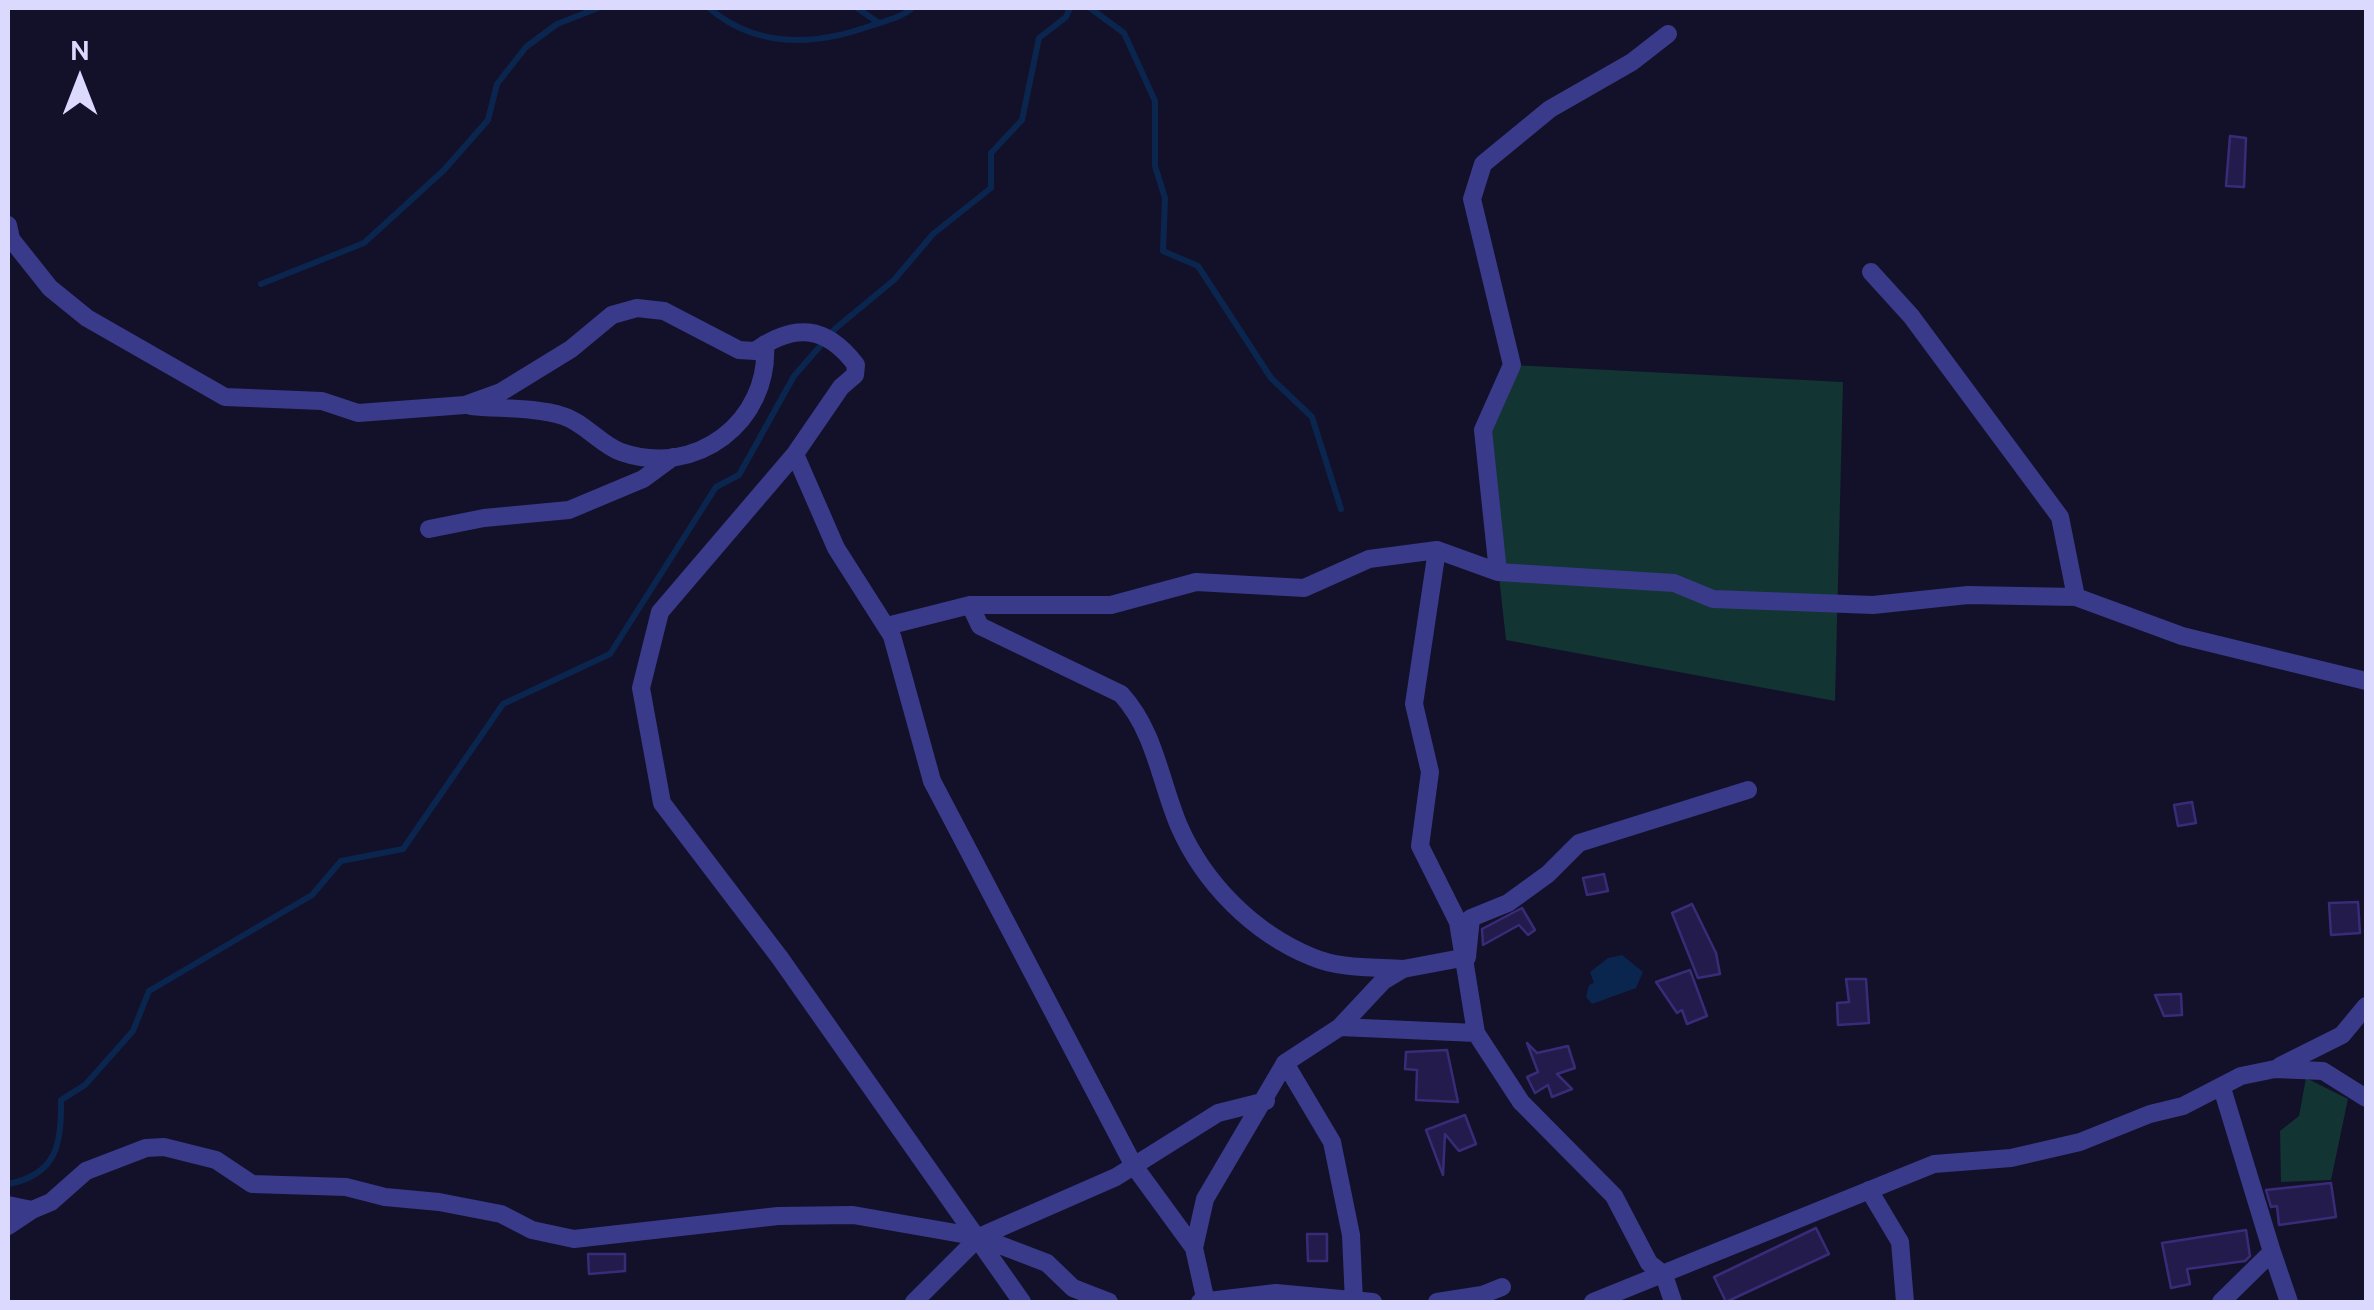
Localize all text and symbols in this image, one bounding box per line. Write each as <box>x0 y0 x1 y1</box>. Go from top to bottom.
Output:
north arrow <box>30 30 130 130</box>
text: N <box>70 33 90 67</box>

